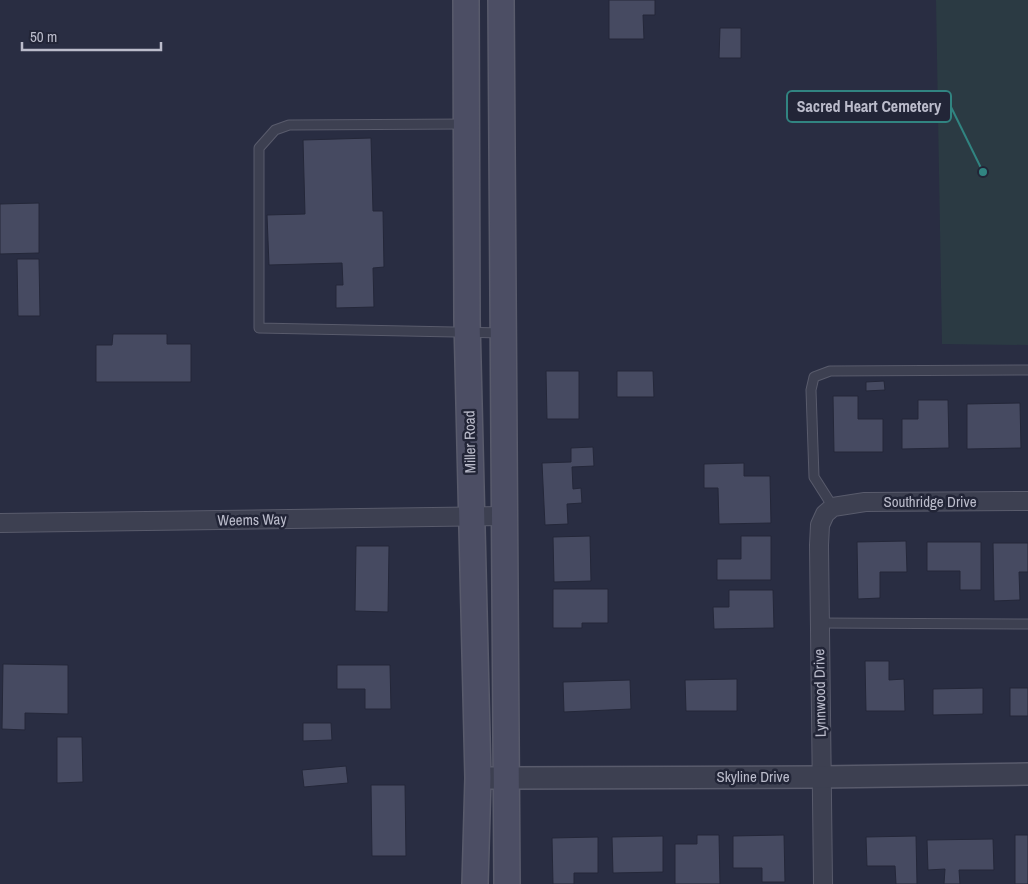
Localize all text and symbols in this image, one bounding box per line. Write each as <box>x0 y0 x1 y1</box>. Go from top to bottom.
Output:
scale bar <box>22 20 161 52</box>
text: 50 m <box>30 26 57 47</box>
callout: Sacred Heart Cemetery <box>787 91 951 122</box>
text: Sacred Heart Cemetery <box>797 95 942 117</box>
street label: Miller Road <box>458 410 481 474</box>
street label: Southridge Drive <box>884 491 977 512</box>
street label: Weems Way <box>217 508 288 531</box>
street label: Lynnwood Drive <box>808 648 831 737</box>
street label: Skyline Drive <box>716 766 790 787</box>

